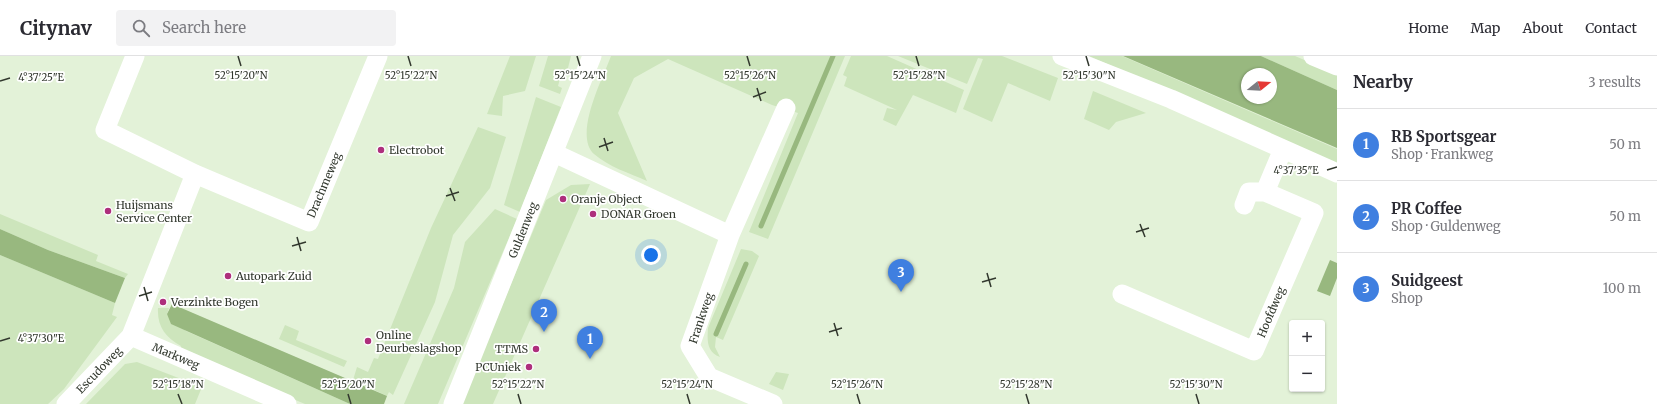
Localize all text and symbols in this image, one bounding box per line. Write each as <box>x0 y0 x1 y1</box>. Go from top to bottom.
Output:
search box <box>116 10 396 46</box>
text: Citynav <box>20 16 92 40</box>
icon: search <box>130 17 152 39</box>
text: Search here <box>162 18 246 37</box>
text: Home <box>1408 19 1449 37</box>
text: Map <box>1471 19 1500 37</box>
text: About <box>1522 19 1563 37</box>
text: Contact <box>1585 19 1637 37</box>
north arrow <box>1241 68 1277 104</box>
text: 52°15'20"N <box>215 69 268 82</box>
text: 52°15'22"N <box>385 69 437 82</box>
text: 52°15'24"N <box>554 69 606 82</box>
text: 52°15'26"N <box>724 69 776 82</box>
text: 52°15'28"N <box>893 69 946 82</box>
text: 52°15'30"N <box>1063 69 1116 82</box>
text: 4°37'25"E <box>18 71 64 84</box>
text: Nearby <box>1353 71 1413 93</box>
text: 3 results <box>1588 74 1641 91</box>
text: RB Sportsgear <box>1391 127 1497 146</box>
text: 1 <box>1363 136 1369 153</box>
text: 50 m <box>1609 136 1641 153</box>
place label: Electrobot <box>389 143 445 157</box>
marker: Electrobot <box>376 145 386 155</box>
text: Shop · Frankweg <box>1391 146 1493 163</box>
street label: Drachmeweg <box>304 150 344 220</box>
text: 4°37'35"E <box>1273 164 1319 177</box>
place label: Oranje Object <box>571 192 643 206</box>
marker: Oranje Object <box>558 194 568 204</box>
place label: Huijsmans Service Center <box>116 198 192 225</box>
text: PR Coffee <box>1391 199 1462 218</box>
street label: Guldenweg <box>505 200 541 260</box>
marker: Huijsmans Service Center <box>103 206 113 216</box>
place label: DONAR Groen <box>601 207 677 221</box>
text: 2 <box>1362 208 1370 225</box>
text: 50 m <box>1609 208 1641 225</box>
marker: DONAR Groen <box>588 209 598 219</box>
text: Shop · Guldenweg <box>1391 218 1501 235</box>
your location <box>641 245 661 265</box>
pin: 3 <box>888 259 914 292</box>
place label: Autopark Zuid <box>235 269 312 283</box>
marker: Autopark Zuid <box>223 271 233 281</box>
text: Suidgeest <box>1391 271 1463 290</box>
text: 3 <box>1362 280 1370 297</box>
text: 100 m <box>1603 280 1641 297</box>
street label: Hoofdweg <box>1254 284 1288 340</box>
street label: Frankweg <box>686 290 716 345</box>
text: Shop <box>1391 290 1423 307</box>
place label: Verzinkte Bogen <box>170 295 259 309</box>
marker: Verzinkte Bogen <box>158 297 168 307</box>
pin: 2 <box>531 299 557 332</box>
map controls <box>1289 320 1325 392</box>
button: + <box>1289 320 1325 356</box>
pin: 1 <box>577 326 603 359</box>
place label: Online Deurbeslagshop <box>376 328 462 355</box>
text: 4°37'30"E <box>18 332 65 345</box>
marker: Online Deurbeslagshop <box>363 336 373 346</box>
street label: Markweg <box>150 340 202 372</box>
place label: TTMS <box>495 342 528 356</box>
street label: Escudoweg <box>73 343 125 396</box>
marker: TTMS <box>531 344 541 354</box>
button: − <box>1289 356 1325 392</box>
place label: PCUniek <box>475 360 521 374</box>
marker: PCUniek <box>524 362 534 372</box>
text: 52°15'18"N <box>153 378 204 391</box>
text: 52°15'20"N <box>322 378 375 391</box>
text: 52°15'22"N <box>492 378 544 391</box>
text: 52°15'24"N <box>661 378 713 391</box>
text: 52°15'26"N <box>831 378 883 391</box>
text: 52°15'28"N <box>1000 378 1053 391</box>
text: 52°15'30"N <box>1170 378 1223 391</box>

